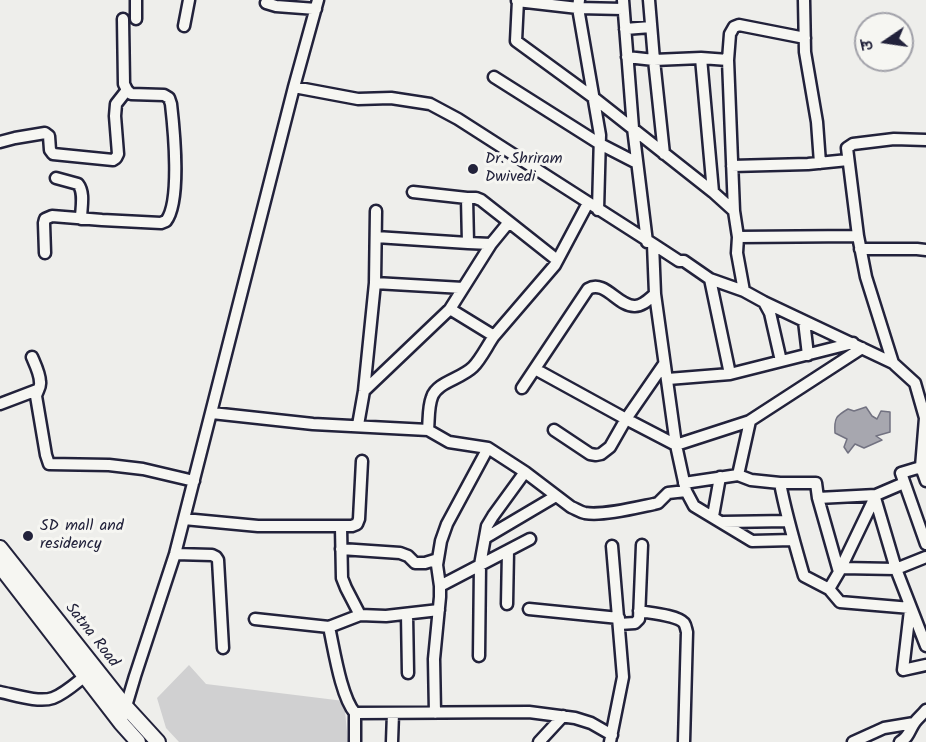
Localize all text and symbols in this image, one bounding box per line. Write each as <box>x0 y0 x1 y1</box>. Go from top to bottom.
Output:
north arrow <box>854 12 914 72</box>
text: उ <box>855 38 881 53</box>
place label: Dr. Shriram Dwivedi <box>485 150 563 188</box>
marker: Dr. Shriram Dwivedi <box>466 162 480 176</box>
place label: SD mall and residency <box>40 517 124 555</box>
marker: SD mall and residency <box>21 529 35 543</box>
street label: Satna Road <box>60 600 122 672</box>

